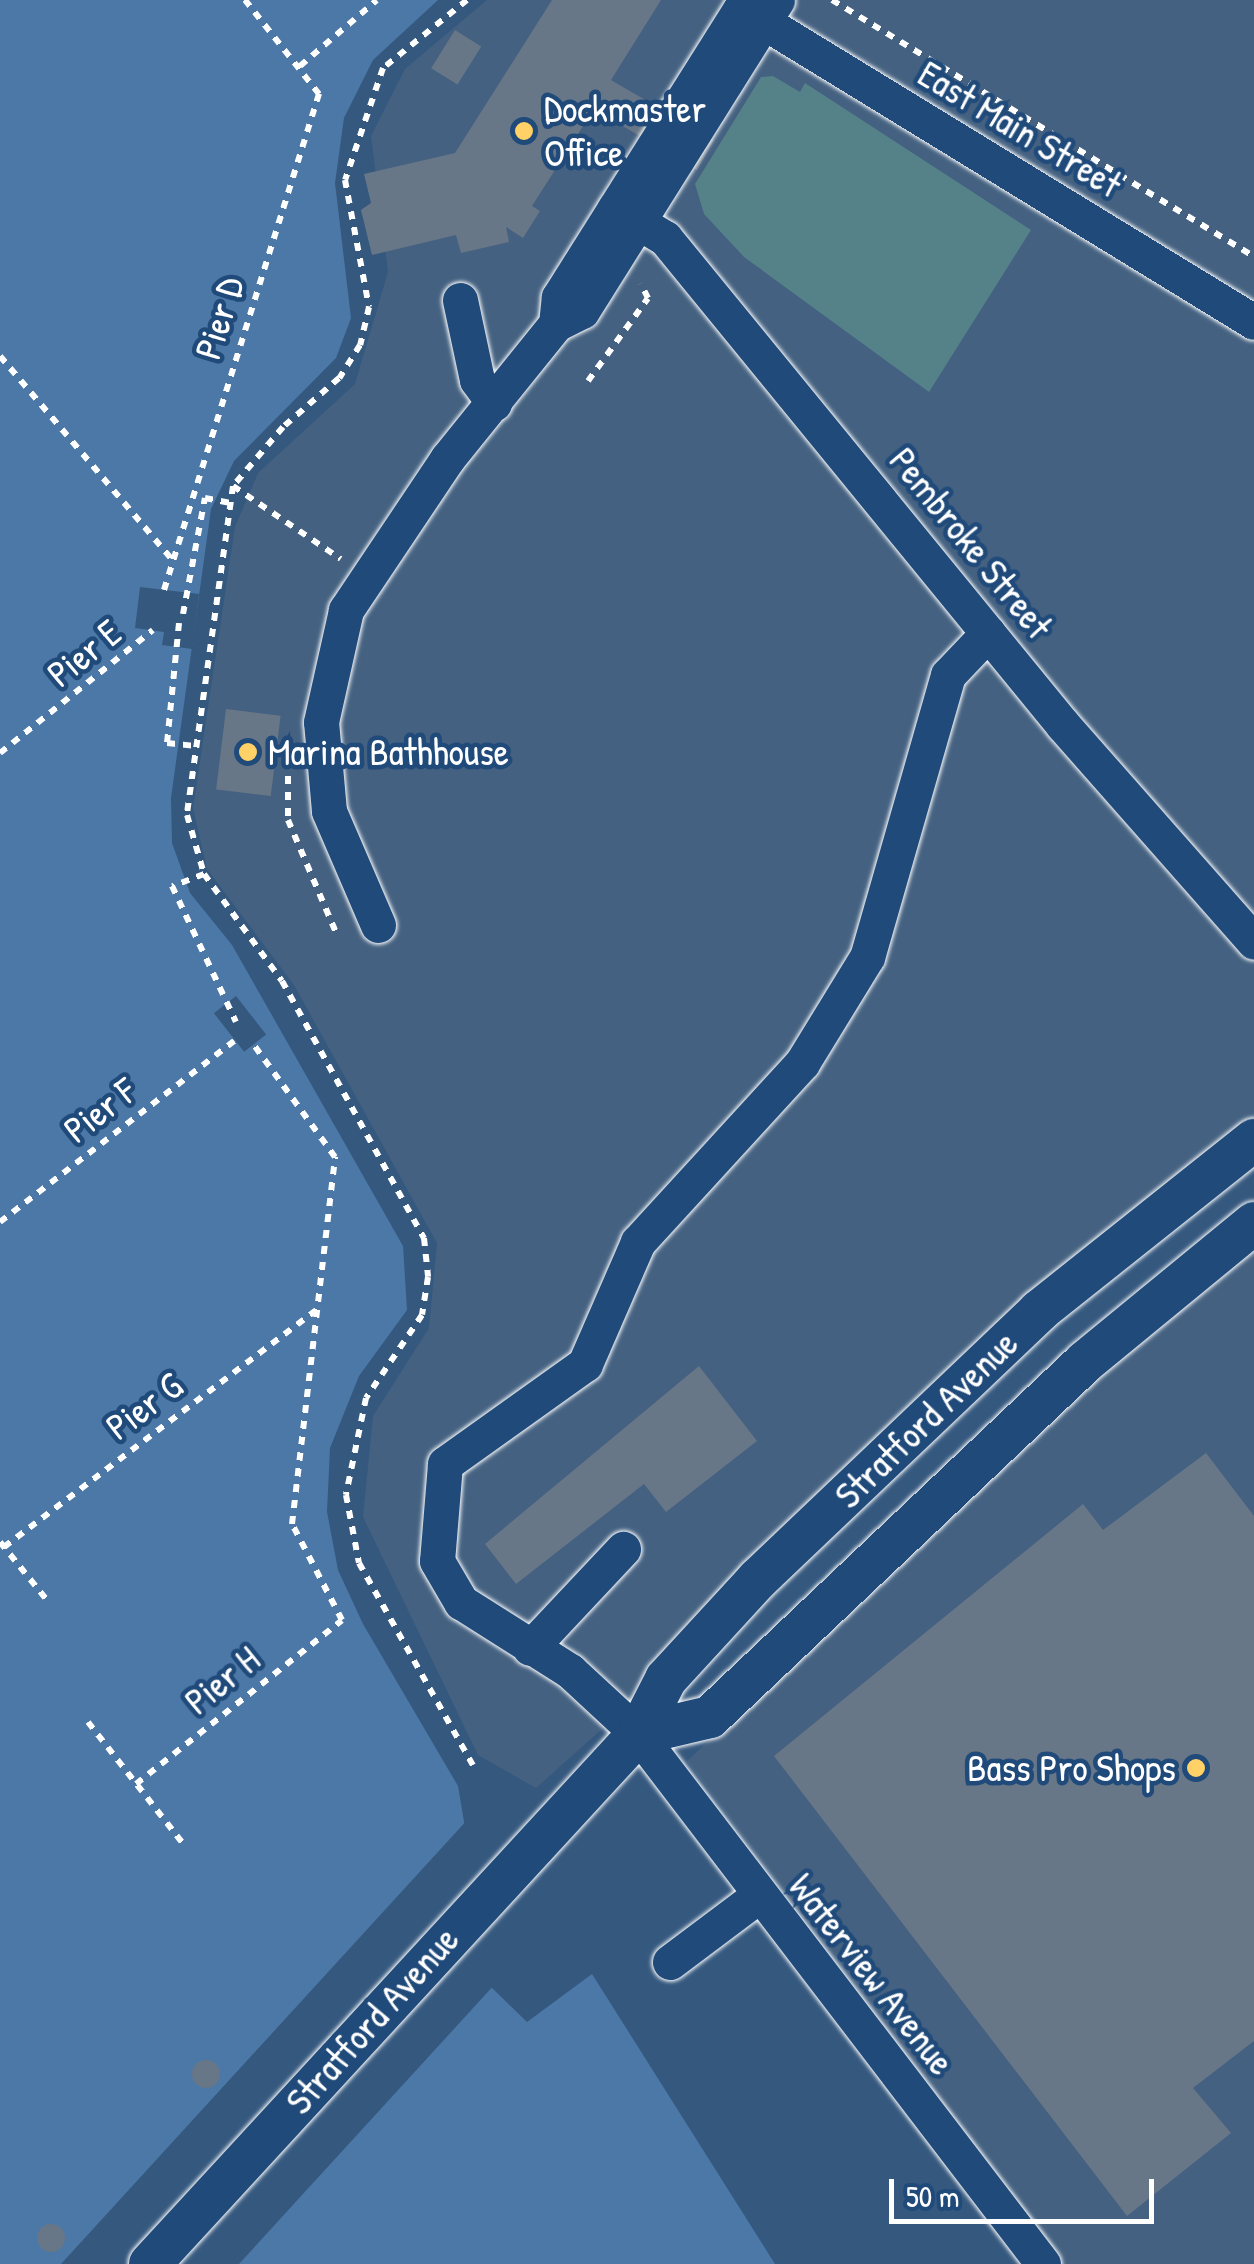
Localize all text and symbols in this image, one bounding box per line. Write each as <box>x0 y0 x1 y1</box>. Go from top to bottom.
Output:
street label: East Main Street <box>910 51 1130 207</box>
place label: Dockmaster Office <box>544 86 706 175</box>
marker: Dockmaster Office <box>513 120 535 142</box>
street label: Pier D <box>184 271 254 365</box>
street label: Pembroke Street <box>880 438 1062 648</box>
street label: Pier E <box>38 609 130 697</box>
place label: Marina Bathhouse <box>268 729 509 775</box>
marker: Marina Bathhouse <box>237 741 259 763</box>
street label: Pier F <box>55 1068 145 1152</box>
street label: Stratford Avenue <box>825 1320 1027 1518</box>
street label: Pier G <box>97 1363 191 1449</box>
street label: Pier H <box>175 1636 269 1724</box>
place label: Bass Pro Shops <box>967 1745 1176 1791</box>
marker: Bass Pro Shops <box>1185 1757 1207 1779</box>
street label: Waterview Avenue <box>779 1864 965 2084</box>
street label: Stratford Avenue <box>276 1917 468 2123</box>
scale bar <box>894 2159 1159 2221</box>
text: 50 m <box>906 2176 959 2216</box>

